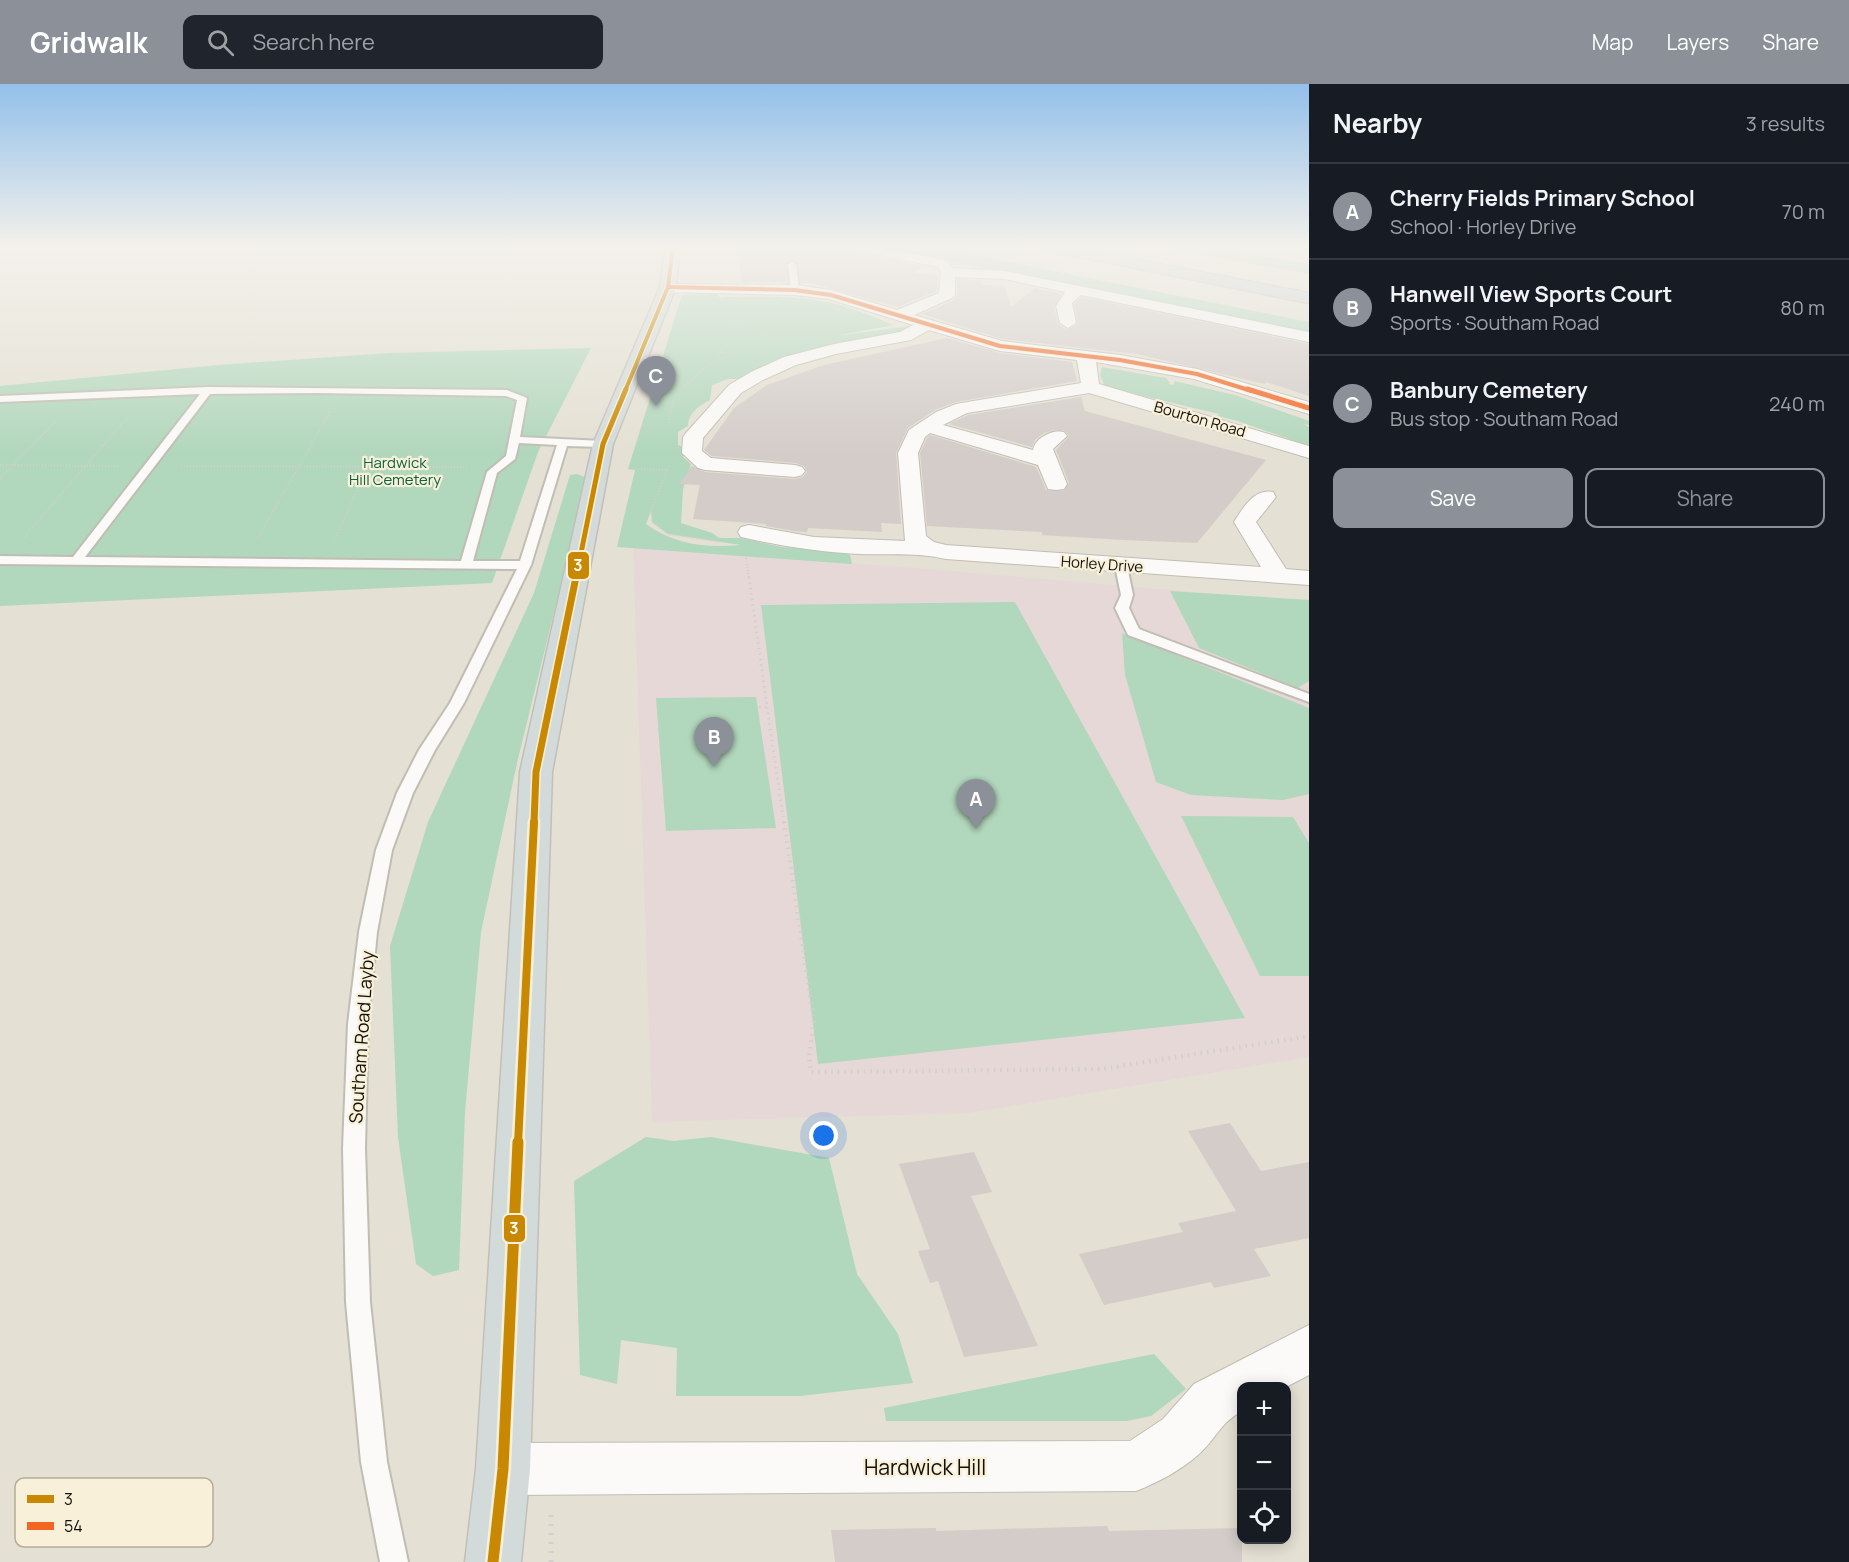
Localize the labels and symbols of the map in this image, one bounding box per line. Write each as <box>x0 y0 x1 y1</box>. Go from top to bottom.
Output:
pin: C <box>636 356 676 406</box>
street label: Bourton Road <box>1152 396 1248 442</box>
park label: Hardwick Hill Cemetery <box>349 452 441 490</box>
line badge: 3 <box>567 551 590 580</box>
street label: Horley Drive <box>1060 551 1144 577</box>
text: 3 <box>573 554 583 576</box>
pin: B <box>694 718 734 767</box>
pin: A <box>956 780 996 829</box>
street label: Southam Road Layby <box>343 949 379 1124</box>
your location <box>809 1121 838 1150</box>
line badge: 3 <box>503 1214 526 1243</box>
text: 3 <box>509 1217 519 1239</box>
street label: Hardwick Hill <box>864 1453 986 1481</box>
legend <box>15 1478 213 1547</box>
text: 3 <box>64 1488 73 1510</box>
text: 54 <box>64 1515 83 1537</box>

